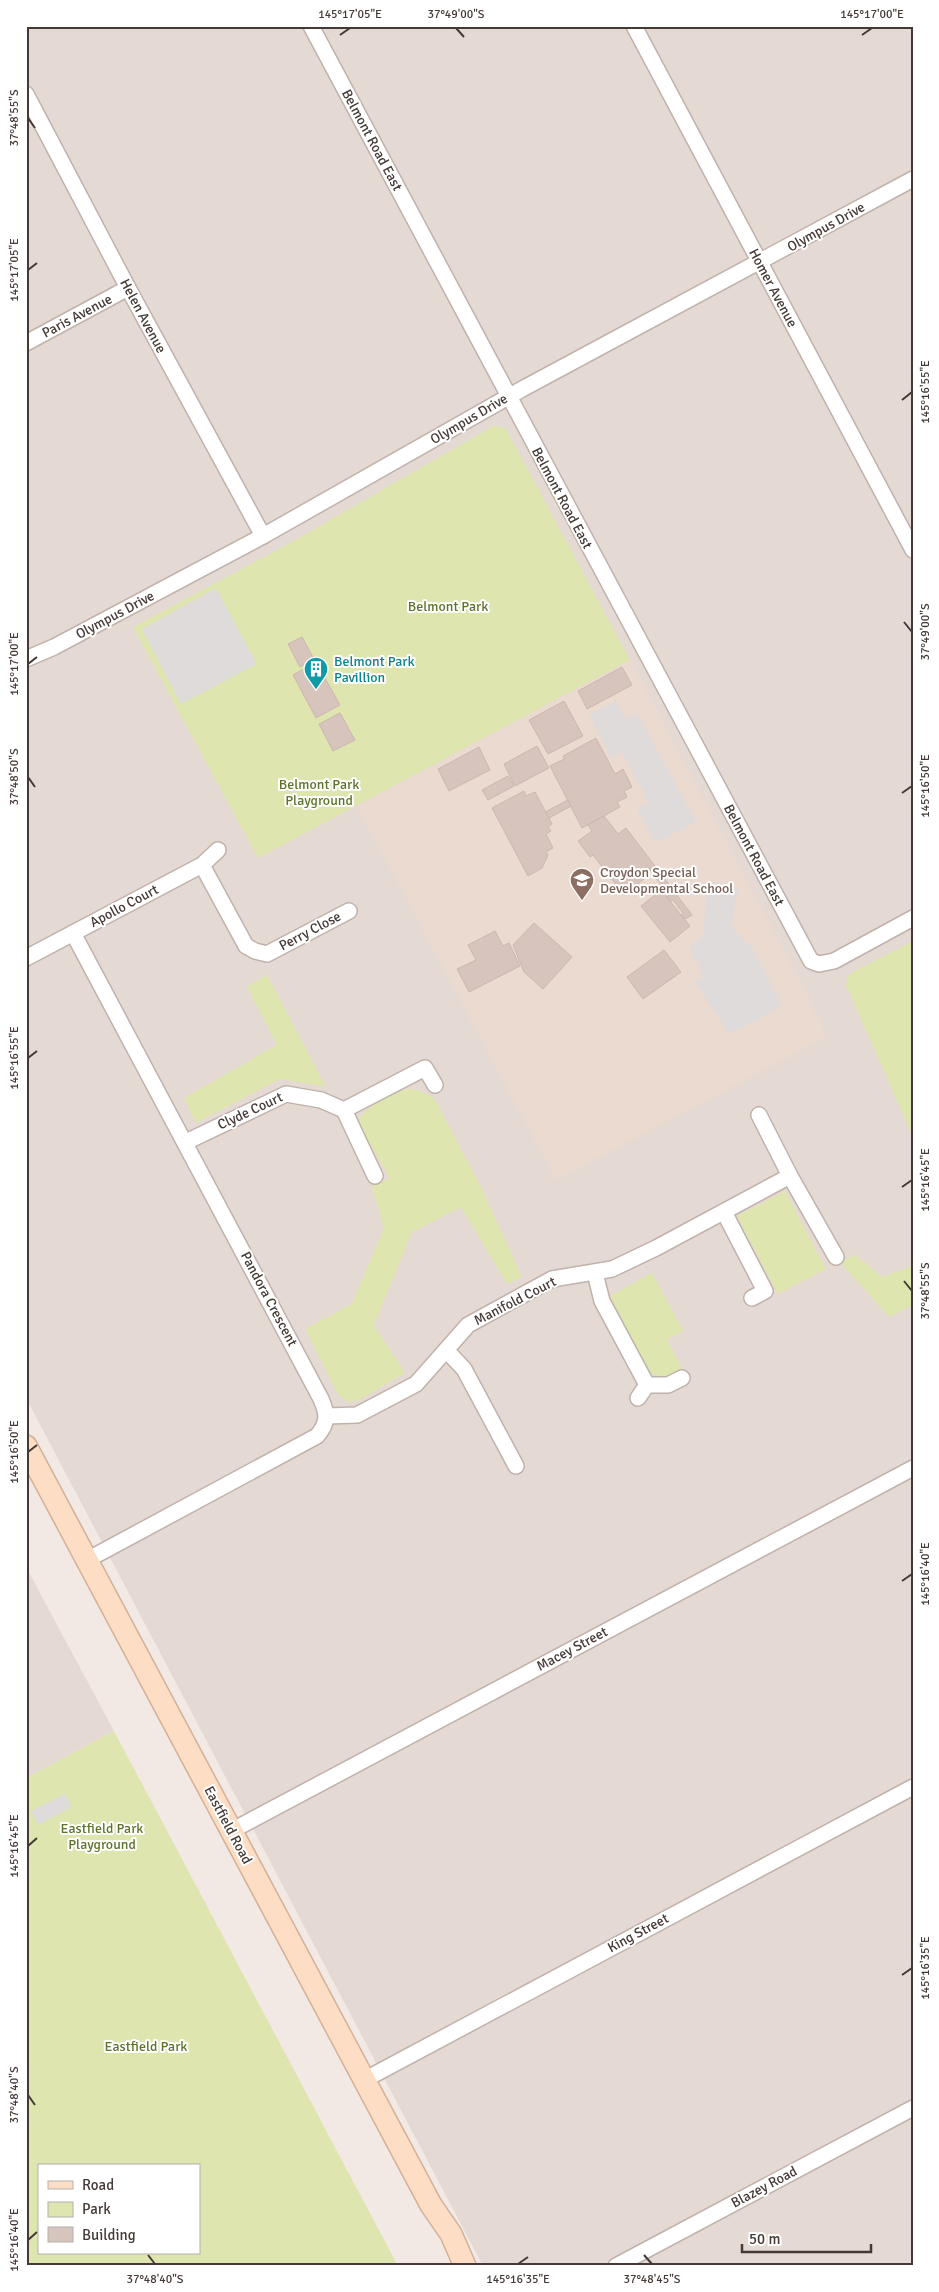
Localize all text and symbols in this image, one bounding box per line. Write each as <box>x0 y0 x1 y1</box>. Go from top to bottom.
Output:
text: 145°17'05"E <box>318 7 382 22</box>
text: 37°49'00"S <box>427 7 485 22</box>
text: 145°17'00"E <box>840 7 904 22</box>
street label: Belmont Road East <box>338 86 406 194</box>
text: 37°48'55"S <box>7 89 22 147</box>
street label: Olympus Drive <box>784 199 868 255</box>
text: 145°17'05"E <box>7 238 22 302</box>
street label: Homer Avenue <box>745 246 801 330</box>
street label: Helen Avenue <box>116 276 170 356</box>
street label: Paris Avenue <box>39 290 115 342</box>
text: 145°16'55"E <box>918 360 933 424</box>
street label: Olympus Drive <box>427 390 511 448</box>
street label: Belmont Road East <box>528 444 596 552</box>
street label: Olympus Drive <box>73 587 157 643</box>
park label: Belmont Park <box>408 598 488 615</box>
text: 37°49'00"S <box>918 603 933 661</box>
text: 145°17'00"E <box>7 632 22 696</box>
place label: Belmont Park Pavillion <box>334 653 415 686</box>
building icon: Belmont Park Pavillion <box>303 656 329 690</box>
text: 37°48'50"S <box>7 748 22 806</box>
text: 145°16'50"E <box>918 754 933 818</box>
park label: Belmont Park Playground <box>279 776 359 809</box>
street label: Belmont Road East <box>720 801 788 909</box>
place label: Croydon Special Developmental School <box>600 864 733 897</box>
school or university icon: Croydon Special Developmental School <box>569 867 595 901</box>
street label: Apollo Court <box>87 881 161 931</box>
street label: Perry Close <box>276 908 344 954</box>
text: 145°16'55"E <box>7 1026 22 1090</box>
street label: Clyde Court <box>215 1088 285 1133</box>
text: 145°16'45"E <box>918 1148 933 1212</box>
street label: Pandora Crescent <box>237 1249 301 1349</box>
text: 37°48'55"S <box>918 1262 933 1320</box>
street label: Manifold Court <box>471 1273 559 1329</box>
text: 145°16'50"E <box>7 1420 22 1484</box>
text: 145°16'40"E <box>918 1542 933 1606</box>
street label: Macey Street <box>534 1623 610 1675</box>
street label: Eastfield Road <box>200 1783 256 1867</box>
text: 145°16'45"E <box>7 1814 22 1878</box>
park label: Eastfield Park Playground <box>61 1820 143 1853</box>
street label: King Street <box>605 1910 672 1956</box>
text: 145°16'35"E <box>918 1936 933 2000</box>
park label: Eastfield Park <box>105 2038 187 2055</box>
text: 37°48'40"S <box>7 2066 22 2124</box>
street label: Blazey Road <box>728 2163 800 2211</box>
legend <box>38 2164 200 2254</box>
text: Road <box>82 2176 114 2194</box>
text: Park <box>82 2200 111 2218</box>
text: 145°16'40"E <box>7 2208 22 2272</box>
scale bar <box>742 2222 870 2254</box>
text: Building <box>82 2226 136 2244</box>
text: 50 m <box>749 2230 780 2248</box>
text: 37°48'40"S <box>126 2272 184 2287</box>
text: 145°16'35"E <box>486 2272 550 2287</box>
text: 37°48'45"S <box>623 2272 681 2287</box>

